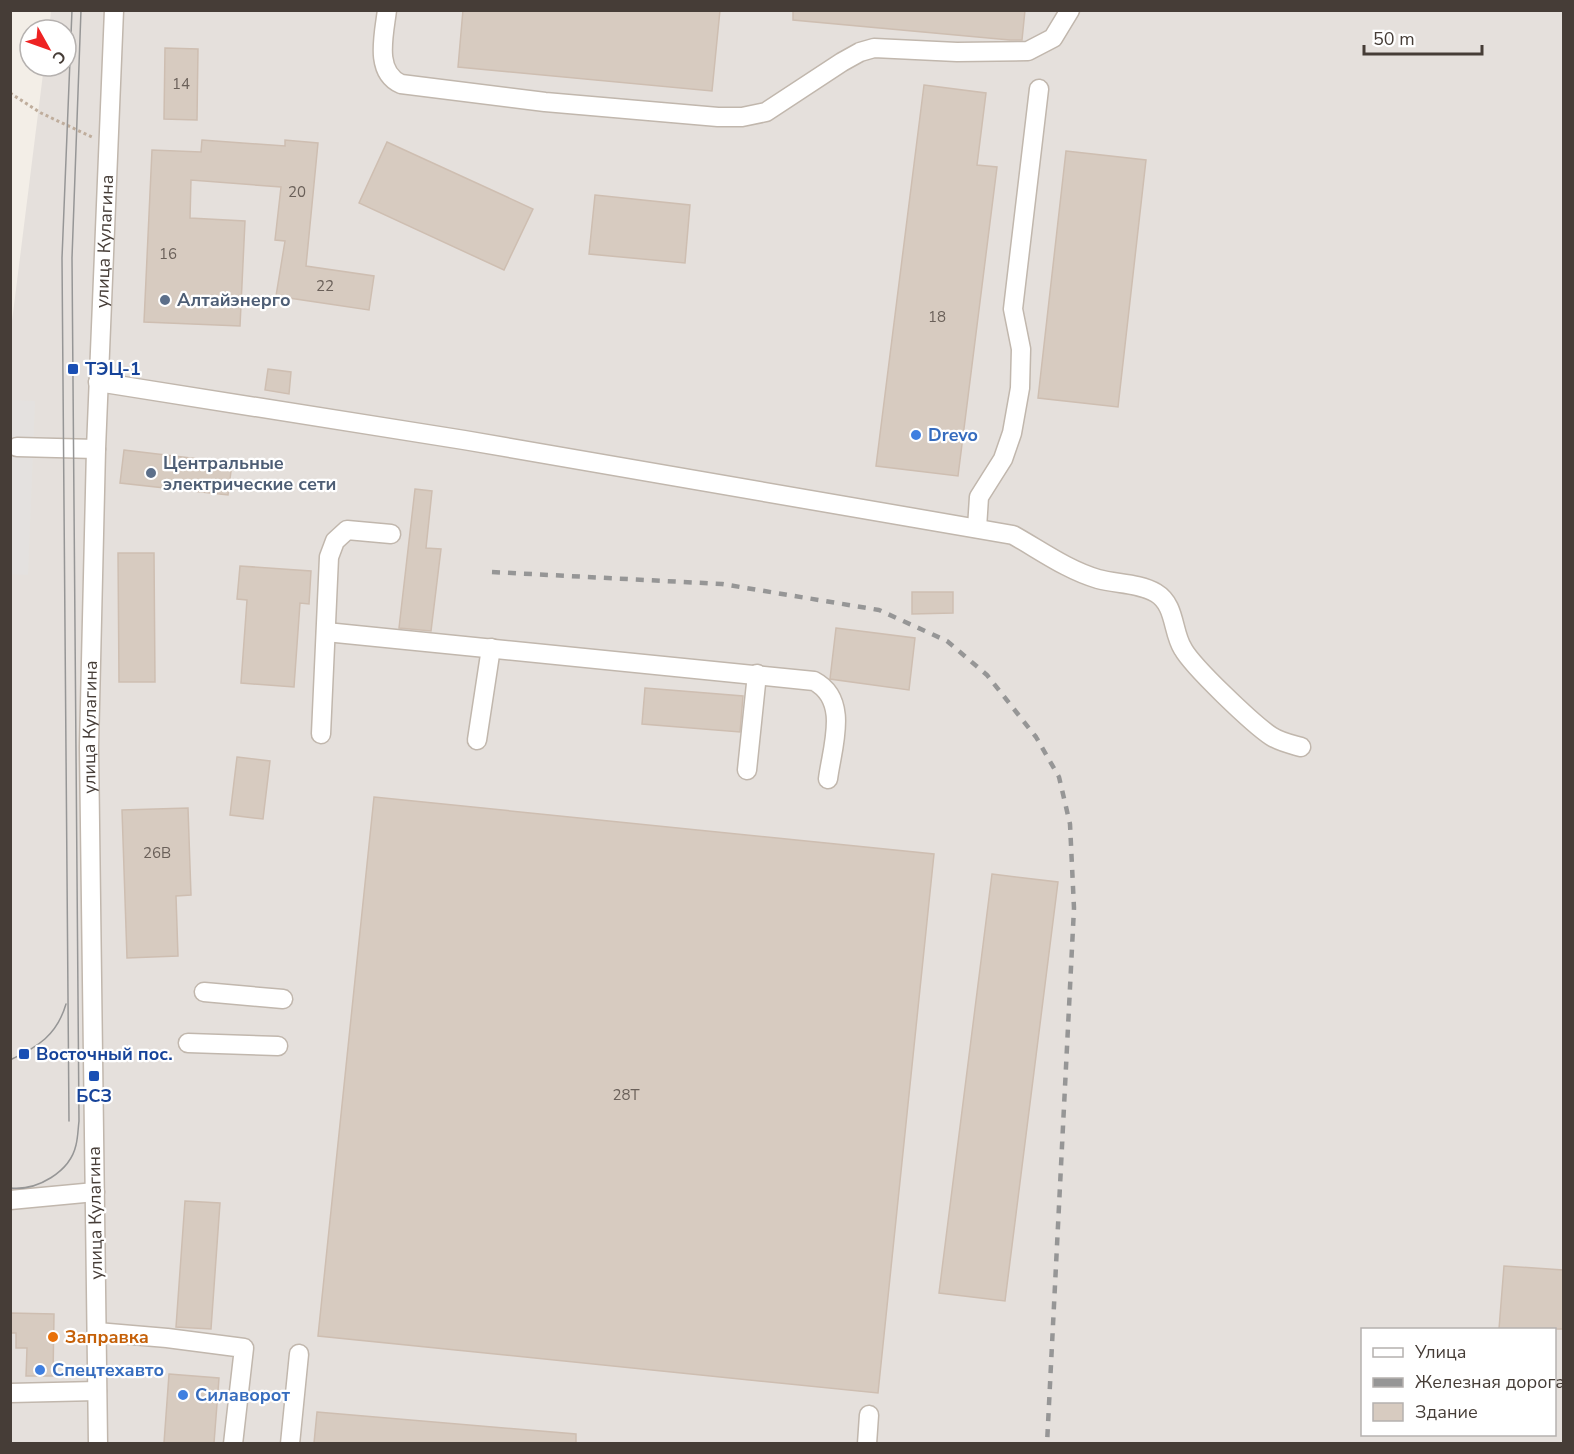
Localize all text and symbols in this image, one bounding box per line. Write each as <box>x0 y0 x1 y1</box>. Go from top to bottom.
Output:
north arrow <box>18 18 78 78</box>
scale bar <box>1364 18 1482 56</box>
text: 50 m <box>1373 27 1415 51</box>
text: С <box>47 46 71 68</box>
house number: 14 <box>172 74 190 94</box>
street label: улица Кулагина <box>90 174 119 309</box>
house number: 20 <box>288 182 306 202</box>
house number: 16 <box>159 244 177 264</box>
house number: 22 <box>316 276 334 296</box>
place label: Алтайэнерго <box>177 288 291 312</box>
marker: Алтайэнерго <box>158 293 172 307</box>
house number: 18 <box>928 307 946 327</box>
place label: ТЭЦ-1 <box>85 357 141 381</box>
marker: ТЭЦ-1 <box>66 362 80 376</box>
place label: Drevo <box>928 423 978 447</box>
marker: Drevo <box>909 428 923 442</box>
place label: Центральные электрические сети <box>163 451 336 496</box>
marker: Центральные электрические сети <box>144 466 158 480</box>
street label: улица Кулагина <box>77 660 103 794</box>
house number: 26В <box>143 843 171 863</box>
place label: Восточный пос. <box>36 1042 173 1066</box>
marker: Восточный пос. <box>17 1047 31 1061</box>
marker: БСЗ <box>87 1069 101 1083</box>
place label: БСЗ <box>76 1084 112 1108</box>
house number: 28Т <box>612 1085 640 1105</box>
street label: улица Кулагина <box>82 1146 108 1280</box>
place label: Заправка <box>65 1325 149 1349</box>
legend <box>1361 1328 1556 1436</box>
marker: Заправка <box>46 1330 60 1344</box>
text: Улица <box>1414 1340 1466 1364</box>
place label: Спецтехавто <box>52 1358 164 1382</box>
marker: Спецтехавто <box>33 1363 47 1377</box>
text: Железная дорога <box>1415 1370 1565 1394</box>
place label: Силаворот <box>195 1383 290 1407</box>
marker: Силаворот <box>176 1388 190 1402</box>
text: Здание <box>1415 1400 1478 1424</box>

